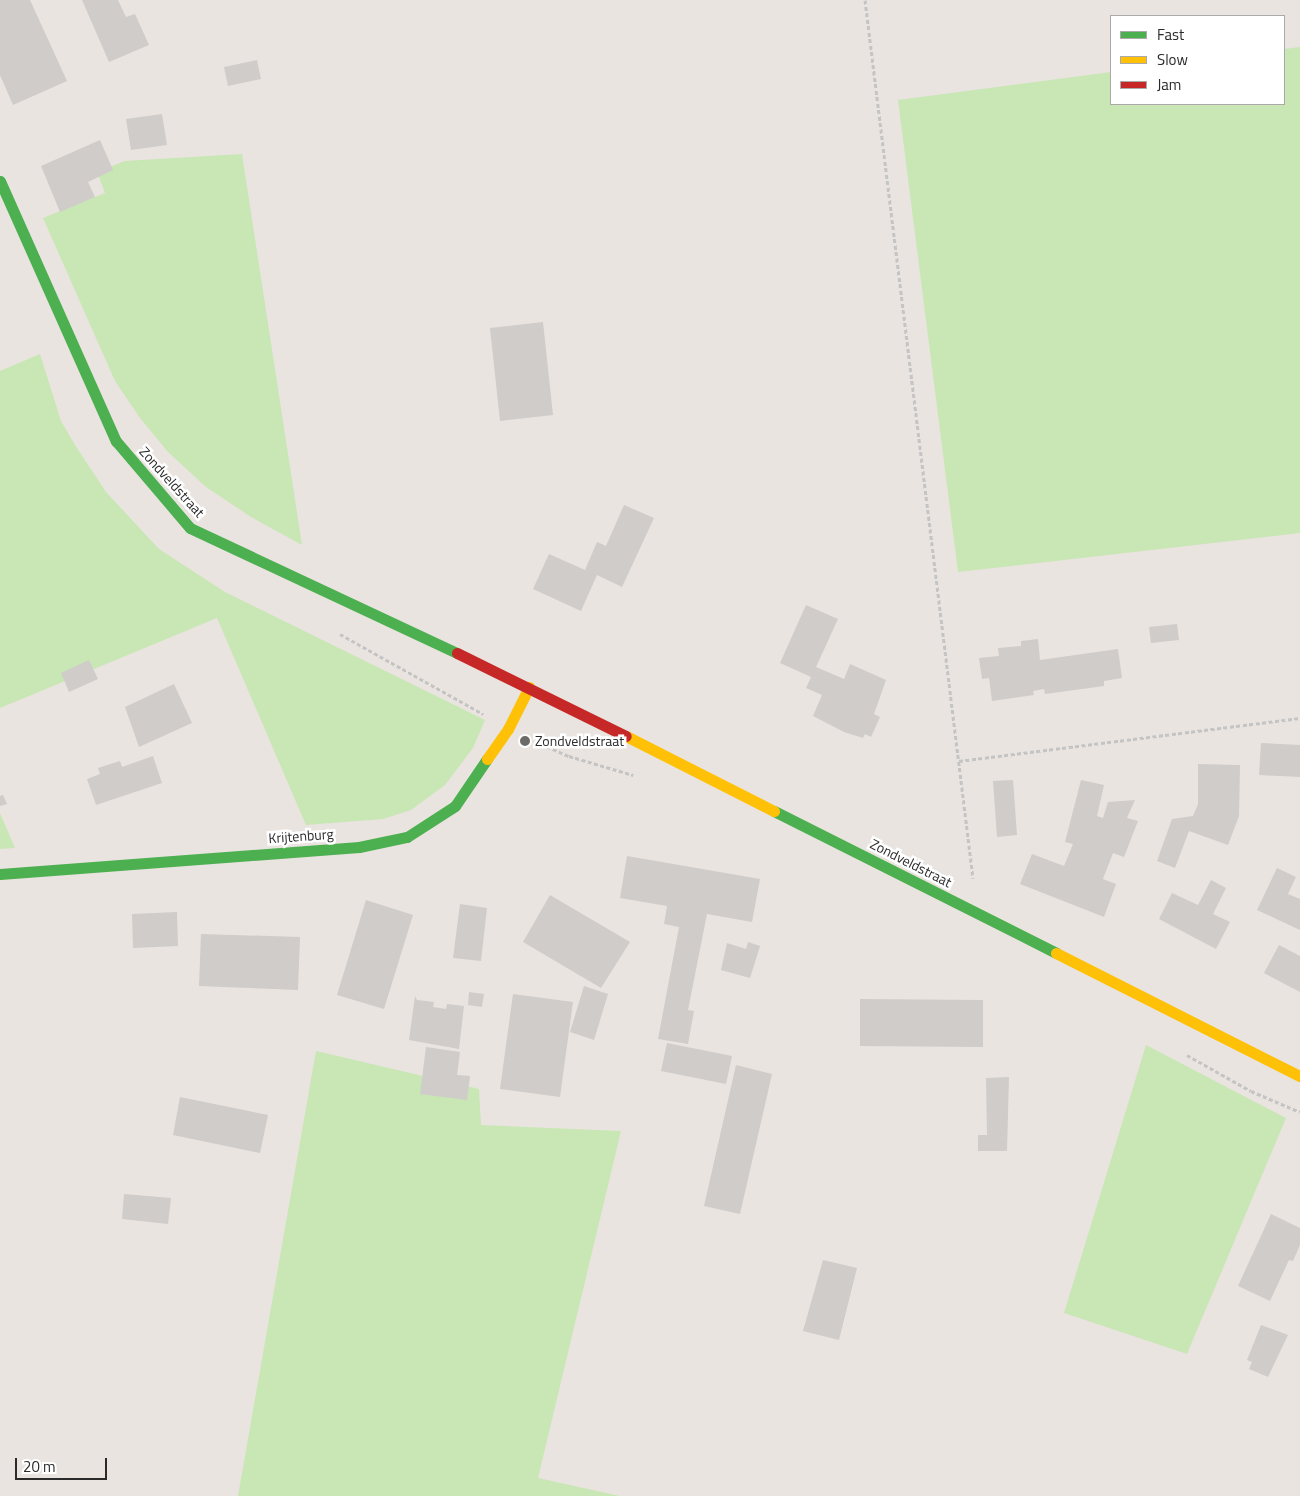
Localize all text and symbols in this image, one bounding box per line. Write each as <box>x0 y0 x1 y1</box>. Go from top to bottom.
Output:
legend <box>1110 15 1285 105</box>
text: Fast <box>1157 23 1184 46</box>
text: Slow <box>1157 48 1188 71</box>
text: Jam <box>1157 73 1181 96</box>
street label: Zondveldstraat <box>136 443 208 521</box>
place label: Zondveldstraat <box>535 733 624 749</box>
marker: Zondveldstraat <box>519 735 531 747</box>
street label: Krijtenburg <box>268 825 334 847</box>
street label: Zondveldstraat <box>867 835 955 891</box>
scale bar <box>18 1448 110 1480</box>
text: 20 m <box>23 1455 56 1478</box>

